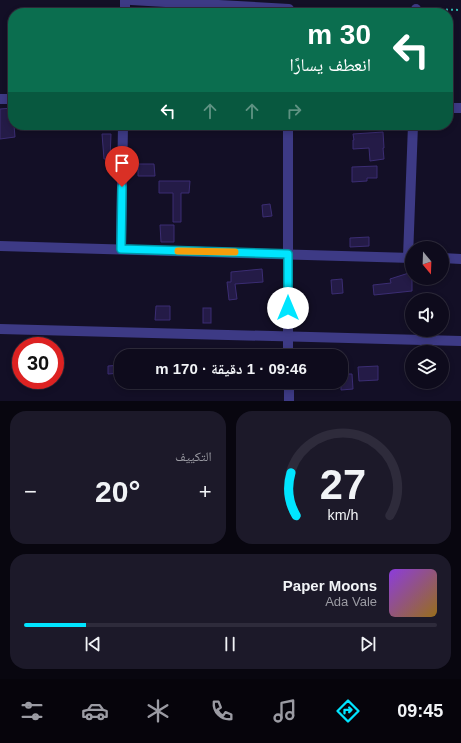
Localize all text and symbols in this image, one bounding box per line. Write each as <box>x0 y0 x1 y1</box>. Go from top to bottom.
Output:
text: 30 m <box>307 19 371 50</box>
icon: left <box>385 24 437 76</box>
text: انعطف يسارًا <box>289 55 371 75</box>
icon: left <box>157 100 179 122</box>
icon: ahead <box>199 100 221 122</box>
icon: ahead <box>241 100 263 122</box>
icon: right <box>283 100 305 122</box>
pin <box>105 146 139 187</box>
icon: arrive <box>111 152 133 174</box>
north arrow <box>405 241 449 285</box>
map controls <box>405 241 449 389</box>
position arrow <box>267 287 309 329</box>
button: sound <box>405 293 449 337</box>
speed limit sign: 30 <box>12 337 64 389</box>
button: layers <box>405 345 449 389</box>
text: 09:46 · 1 دقيقة · 170 m <box>155 360 307 377</box>
text: التكييف <box>175 449 212 464</box>
text: 27 <box>320 460 366 507</box>
text: 20° <box>95 475 140 508</box>
text: − <box>24 479 37 504</box>
text: + <box>199 479 212 504</box>
text: km/h <box>328 506 359 522</box>
text: Paper Moons <box>283 577 377 594</box>
text: Ada Vale <box>325 594 377 609</box>
icon: previous <box>82 633 104 655</box>
icon: pause <box>219 633 241 655</box>
icon: next <box>357 633 379 655</box>
icon: filters <box>18 697 46 725</box>
icon: car <box>81 697 109 725</box>
icon: climate <box>144 697 172 725</box>
icon: phone <box>208 697 236 725</box>
icon: music <box>271 697 299 725</box>
icon: directions <box>334 697 362 725</box>
text: 09:45 <box>397 701 443 721</box>

